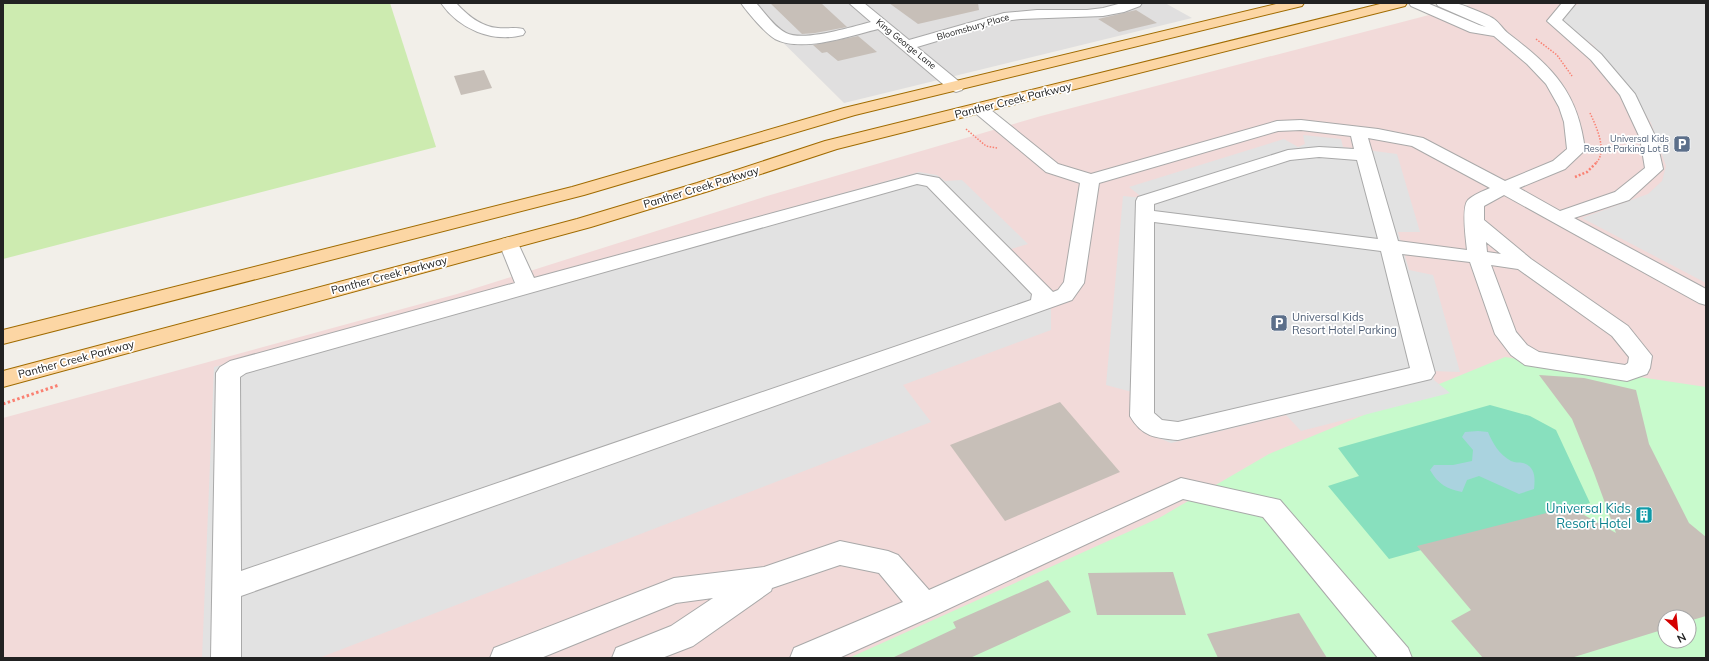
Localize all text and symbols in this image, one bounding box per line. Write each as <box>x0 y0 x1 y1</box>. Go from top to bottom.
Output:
street label: Bloomsbury Place <box>935 11 1011 43</box>
street label: King George Lane <box>874 16 939 71</box>
street label: Panther Creek Parkway <box>953 79 1073 121</box>
place label: Universal Kids Resort Parking Lot B <box>1584 133 1669 154</box>
parking icon: Universal Kids Resort Parking Lot B <box>1672 134 1692 154</box>
street label: Panther Creek Parkway <box>642 163 760 211</box>
street label: Panther Creek Parkway <box>329 253 449 297</box>
place label: Universal Kids Resort Hotel Parking <box>1292 310 1397 337</box>
parking icon: Universal Kids Resort Hotel Parking <box>1269 313 1289 333</box>
street label: Panther Creek Parkway <box>16 337 136 381</box>
place label: Universal Kids Resort Hotel <box>1546 500 1631 531</box>
building icon: Universal Kids Resort Hotel <box>1634 505 1654 525</box>
north arrow <box>1657 609 1697 649</box>
text: N <box>1675 630 1688 646</box>

